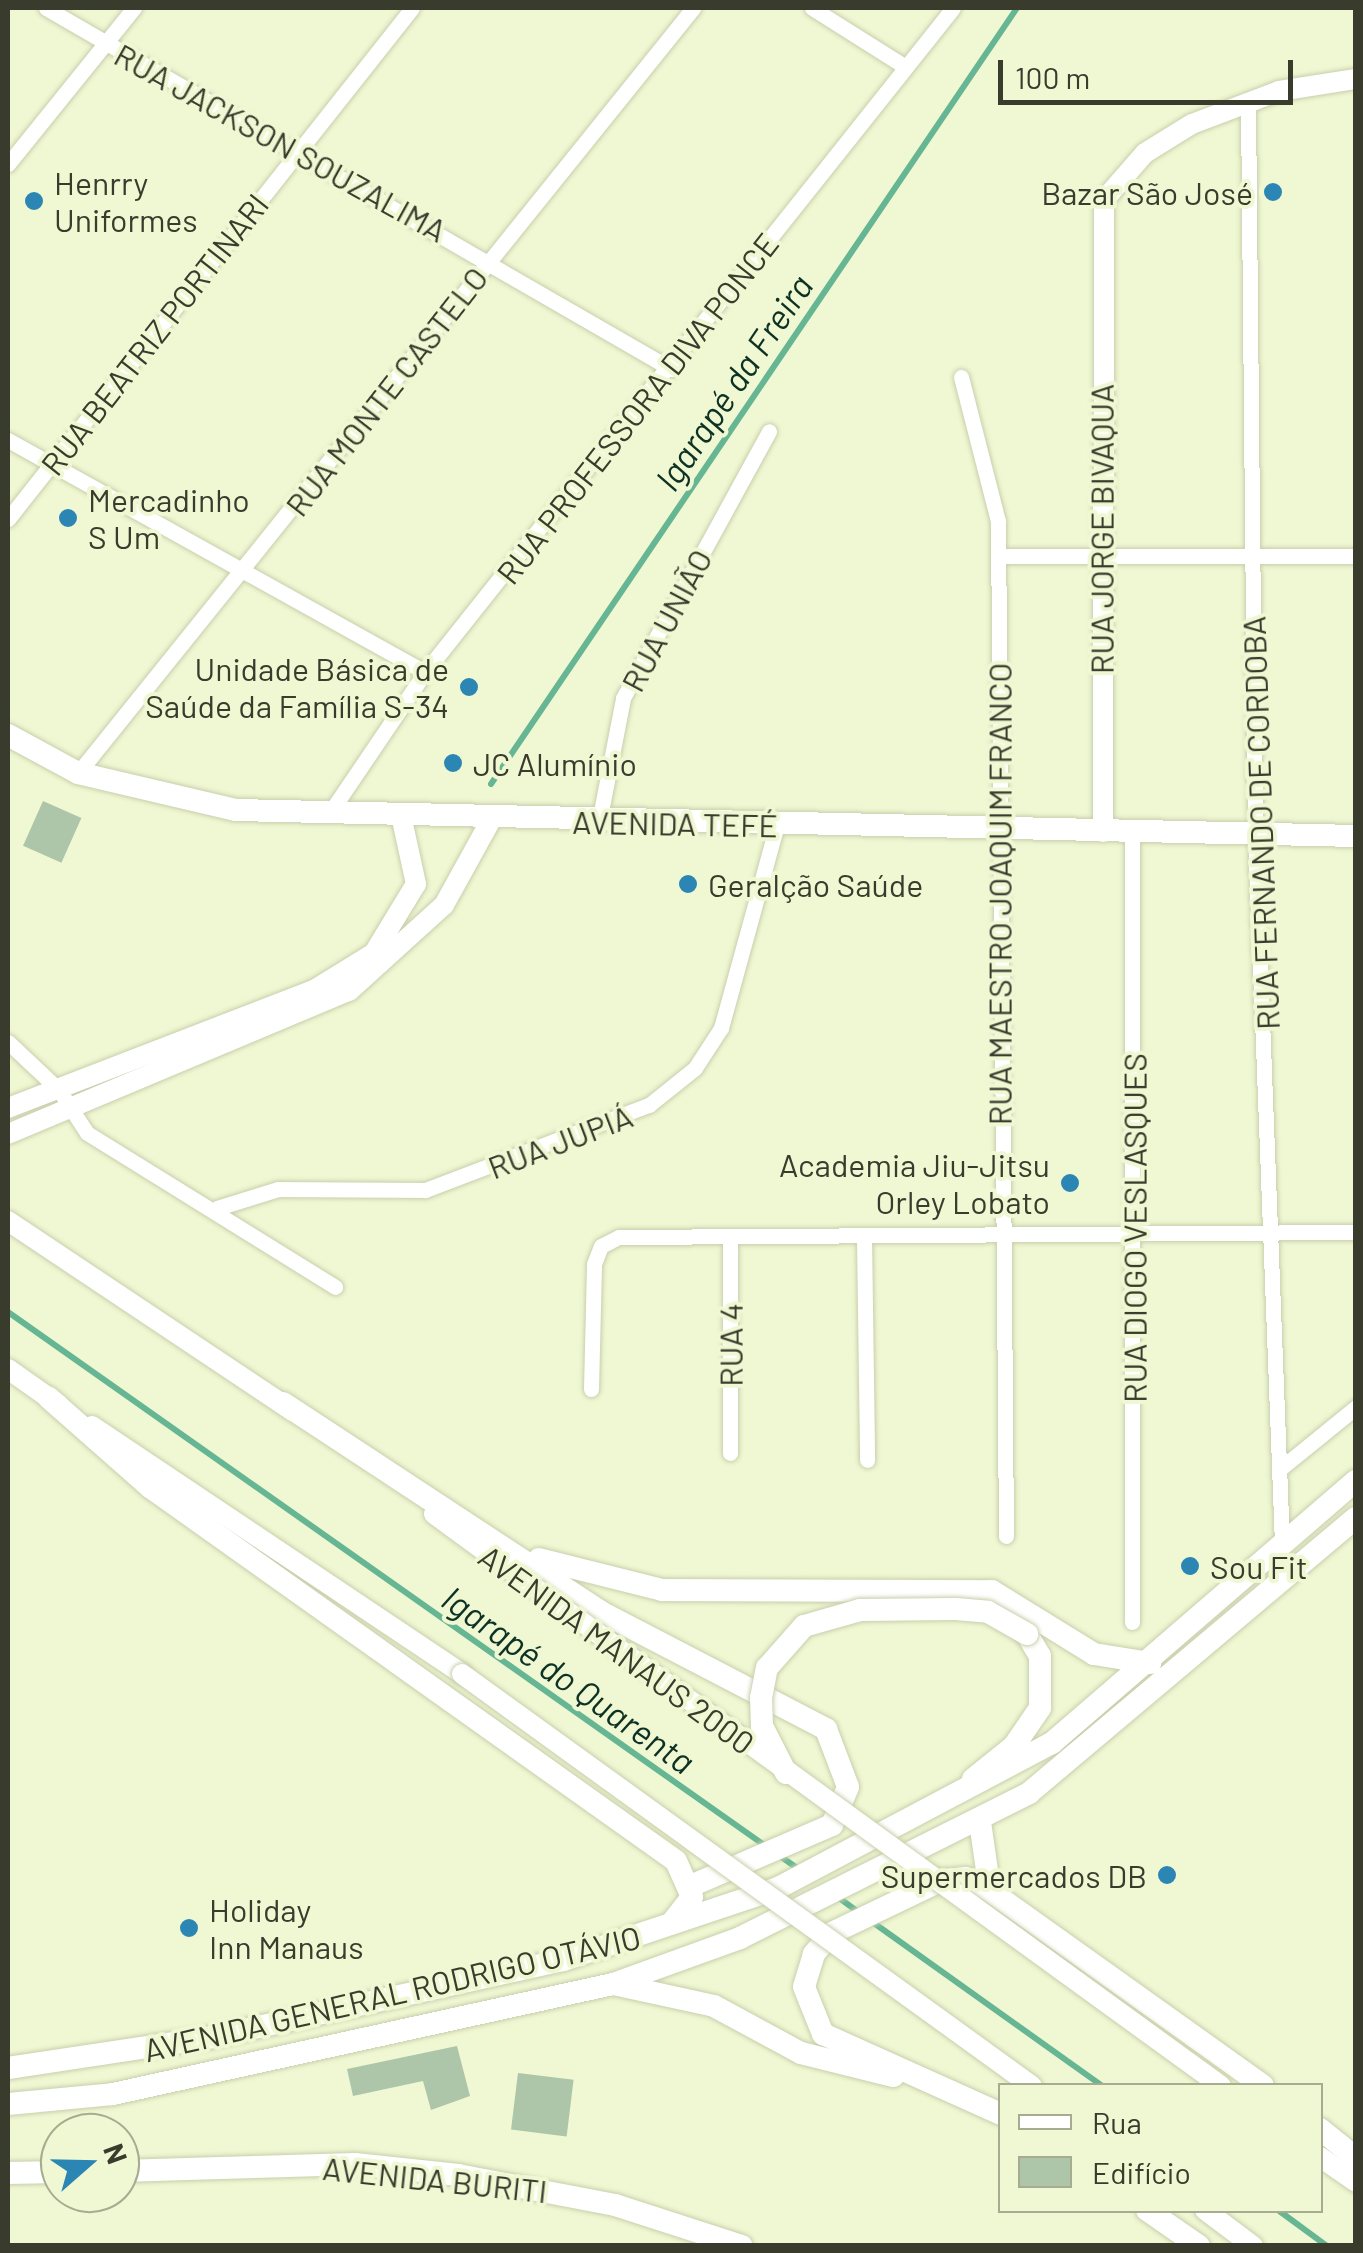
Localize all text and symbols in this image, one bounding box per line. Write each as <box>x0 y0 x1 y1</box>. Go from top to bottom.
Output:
street label: RUA JACKSON SOUZALIMA <box>108 35 454 249</box>
scale bar <box>1003 40 1298 102</box>
text: 100 m <box>1015 59 1090 95</box>
place label: Henrry Uniformes <box>54 164 198 239</box>
place label: Bazar São José <box>1041 173 1253 211</box>
marker: Bazar São José <box>1262 181 1284 203</box>
street label: RUA BEATRIZ PORTINARI <box>32 186 276 482</box>
marker: Henrry Uniformes <box>23 190 45 212</box>
street label: RUA PROFESSORA DIVA PONCE <box>488 225 786 591</box>
street label: RUA MONTE CASTELO <box>277 259 495 523</box>
water label: Igarapé da Freira <box>645 266 821 498</box>
street label: RUA JORGE BIVAQUA <box>1082 384 1120 674</box>
place label: Mercadinho S Um <box>88 481 250 556</box>
marker: Mercadinho S Um <box>57 507 79 529</box>
street label: RUA UNIÃO <box>613 542 719 698</box>
street label: RUA FERNANDO DE CORDOBA <box>1234 615 1286 1031</box>
place label: Unidade Básica de Saúde da Família S-34 <box>145 650 449 725</box>
street label: RUA MAESTRO JOAQUIM FRANCO <box>980 663 1018 1125</box>
marker: Unidade Básica de Saúde da Família S-34 <box>458 676 480 698</box>
place label: JC Alumínio <box>473 744 637 782</box>
marker: JC Alumínio <box>442 752 464 774</box>
street label: AVENIDA TEFÉ <box>572 802 778 844</box>
place label: Geralção Saúde <box>708 865 923 903</box>
marker: Geralção Saúde <box>677 873 699 895</box>
street label: RUA DIOGO VESLASQUES <box>1115 1053 1153 1403</box>
street label: RUA JUPIÁ <box>482 1096 638 1186</box>
place label: Academia Jiu-Jitsu Orley Lobato <box>779 1146 1050 1221</box>
marker: Academia Jiu-Jitsu Orley Lobato <box>1059 1172 1081 1194</box>
street label: RUA 4 <box>711 1303 749 1387</box>
street label: AVENIDA MANAUS 2000 <box>472 1536 762 1762</box>
place label: Sou Fit <box>1210 1547 1308 1585</box>
marker: Sou Fit <box>1179 1555 1201 1577</box>
water label: Igarapé do Quarenta <box>435 1576 703 1782</box>
place label: Supermercados DB <box>881 1856 1147 1894</box>
marker: Supermercados DB <box>1156 1864 1178 1886</box>
place label: Holiday Inn Manaus <box>209 1891 364 1966</box>
street label: AVENIDA GENERAL RODRIGO OTÁVIO <box>140 1917 644 2069</box>
marker: Holiday Inn Manaus <box>178 1917 200 1939</box>
legend <box>998 2083 1323 2213</box>
text: Rua <box>1092 2104 1142 2140</box>
north arrow <box>40 2113 140 2213</box>
text: N <box>97 2139 135 2168</box>
street label: AVENIDA BURITI <box>321 2148 549 2210</box>
text: Edifício <box>1092 2154 1191 2190</box>

